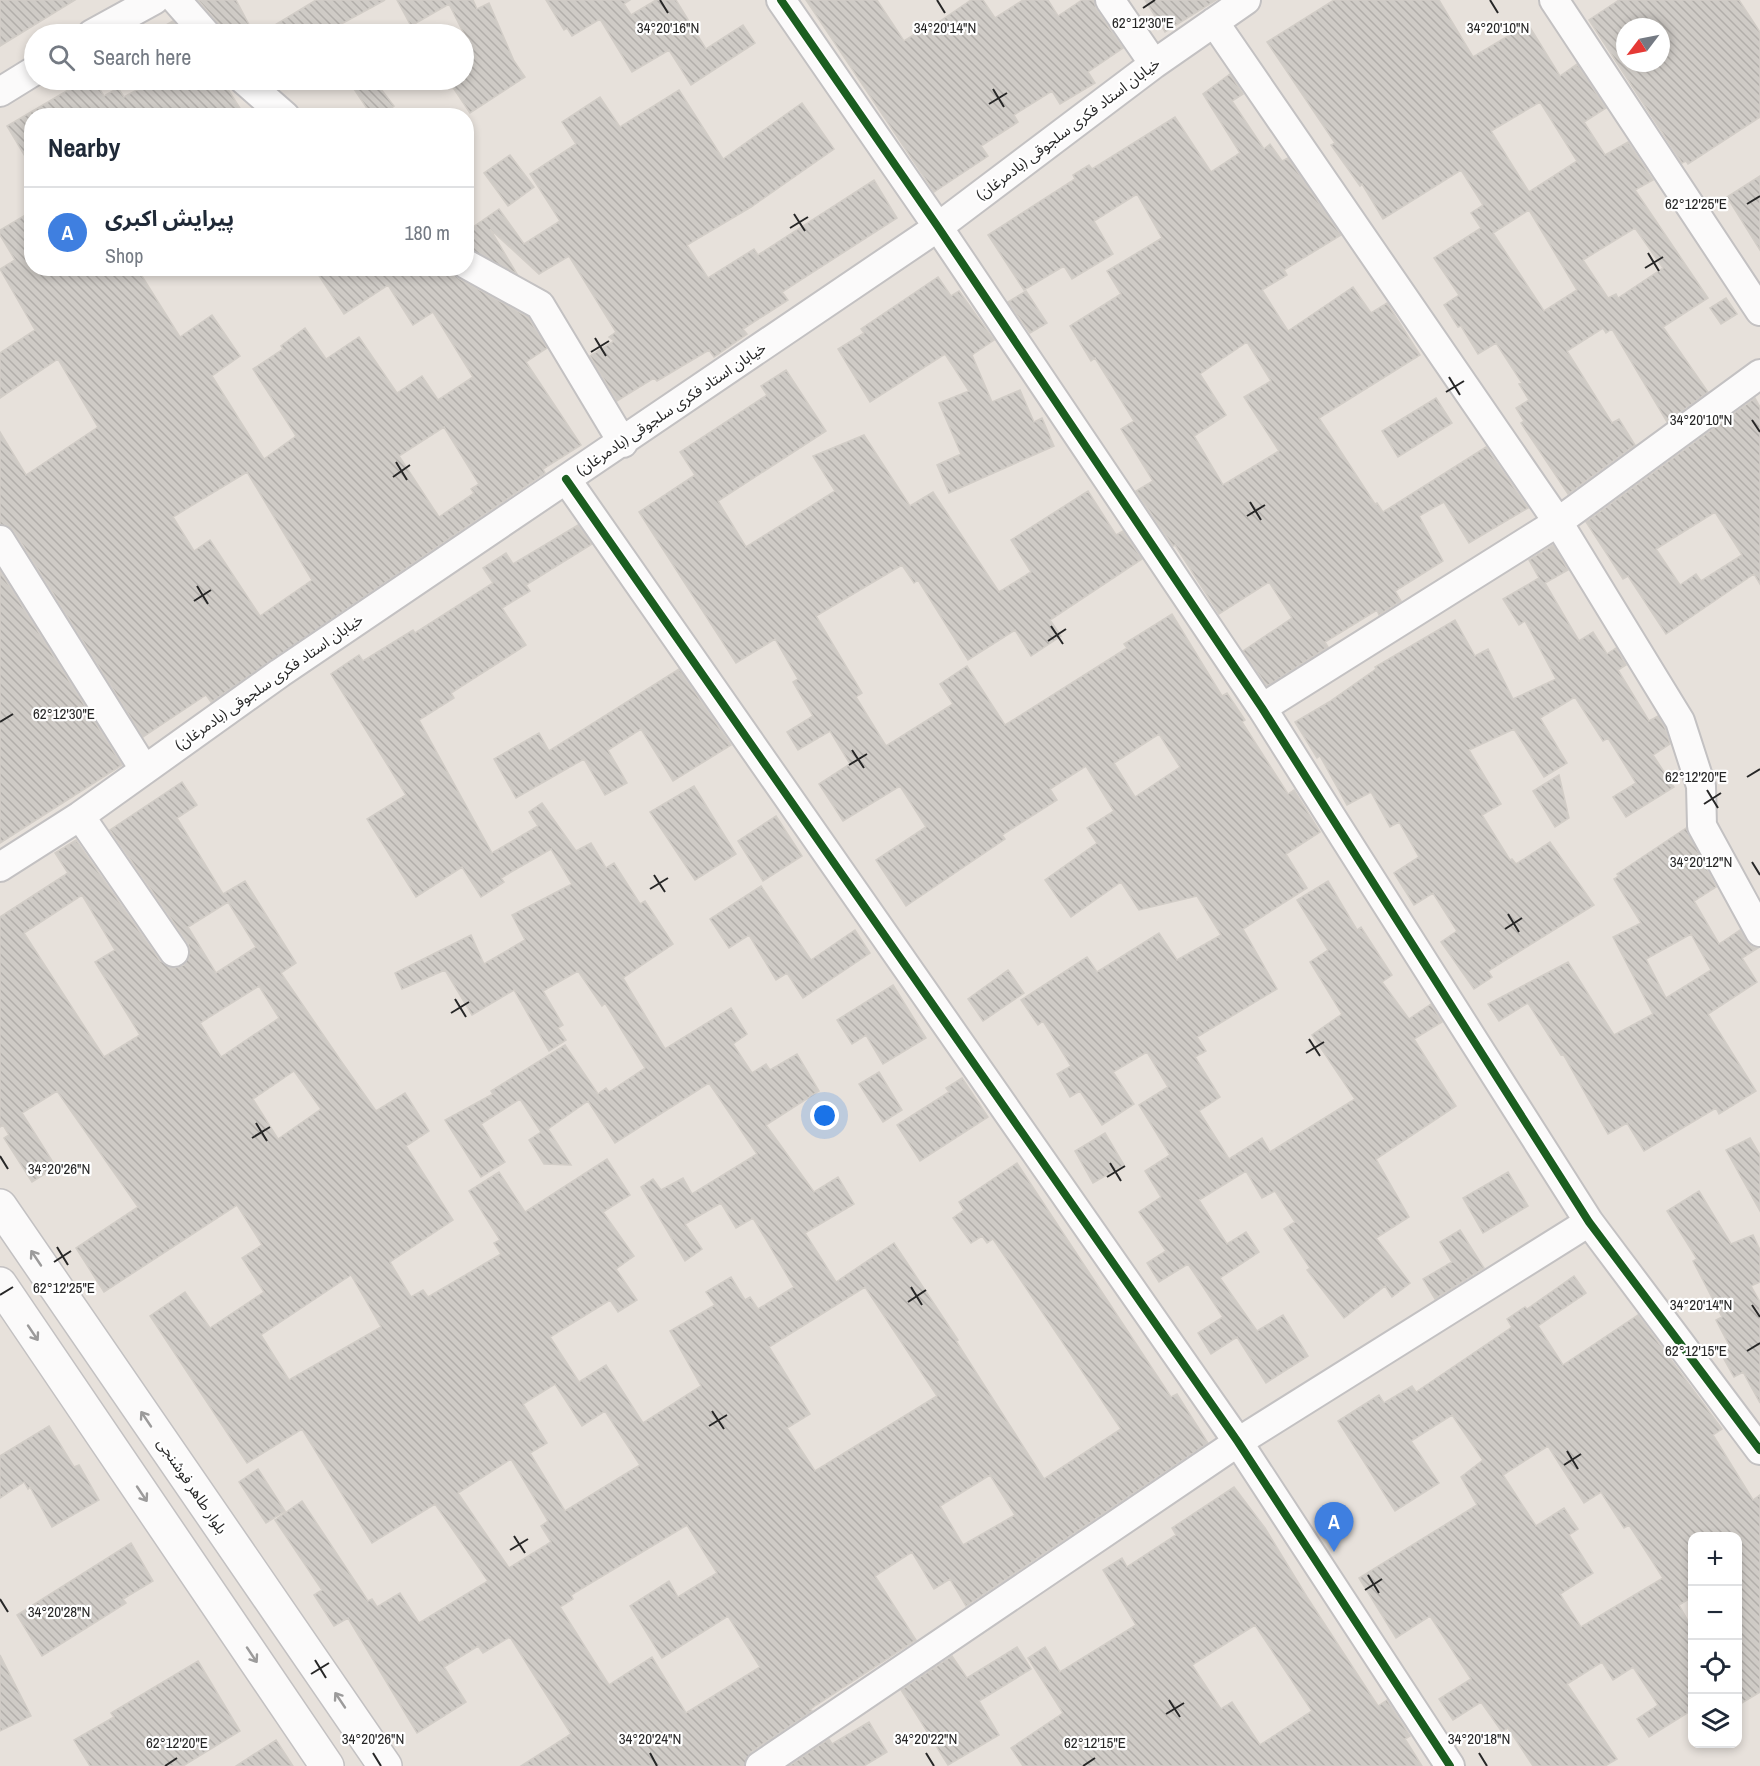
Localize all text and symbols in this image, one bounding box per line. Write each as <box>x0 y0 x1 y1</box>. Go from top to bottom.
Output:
text: 62°12'30"E <box>1112 12 1174 33</box>
text: 34°20'16"N <box>637 17 699 38</box>
text: 34°20'14"N <box>914 17 976 38</box>
text: 34°20'10"N <box>1467 17 1529 38</box>
north arrow <box>1616 18 1670 72</box>
search box <box>24 24 474 90</box>
icon: search <box>45 41 78 74</box>
text: Search here <box>93 42 191 72</box>
street label: خیابان استاد فکری سلجوقی (بادمرغان) <box>971 52 1164 205</box>
text: Nearby <box>48 130 120 165</box>
text: 62°12'25"E <box>1665 193 1727 214</box>
text: پیرایش اکبری <box>105 203 234 233</box>
text: A <box>62 219 73 246</box>
text: 180 m <box>404 219 450 246</box>
text: Shop <box>105 242 143 269</box>
street label: خیابان استاد فکری سلجوقی (بادمرغان) <box>571 337 770 480</box>
text: 34°20'10"N <box>1670 409 1732 430</box>
street label: خیابان استاد فکری سلجوقی (بادمرغان) <box>170 608 367 755</box>
text: 62°12'30"E <box>33 703 95 724</box>
text: 62°12'20"E <box>1665 766 1727 787</box>
text: 34°20'12"N <box>1670 851 1732 872</box>
your location <box>810 1101 839 1130</box>
text: 34°20'26"N <box>28 1158 90 1179</box>
one-way arrow <box>30 1250 42 1267</box>
text: 62°12'25"E <box>33 1277 95 1298</box>
text: 34°20'14"N <box>1670 1294 1732 1315</box>
one-way arrow <box>27 1324 39 1340</box>
text: 62°12'15"E <box>1665 1340 1727 1361</box>
one-way arrow <box>140 1411 152 1427</box>
street label: بلوار طاهر فوشنجی <box>152 1433 232 1538</box>
one-way arrow <box>136 1485 148 1502</box>
pin: A <box>1314 1502 1354 1552</box>
map controls <box>1688 1532 1742 1748</box>
button: + <box>1688 1532 1742 1586</box>
button: − <box>1688 1586 1742 1640</box>
text: 34°20'28"N <box>28 1601 90 1622</box>
button: locate <box>1688 1640 1742 1694</box>
one-way arrow <box>245 1647 258 1664</box>
one-way arrow <box>334 1693 346 1709</box>
button: layers <box>1688 1694 1742 1748</box>
text: 34°20'26"N <box>342 1728 404 1749</box>
text: 34°20'24"N <box>619 1728 681 1749</box>
text: 34°20'22"N <box>895 1728 957 1749</box>
text: 34°20'18"N <box>1448 1728 1510 1749</box>
text: 62°12'20"E <box>146 1732 208 1753</box>
text: 62°12'15"E <box>1064 1732 1126 1753</box>

